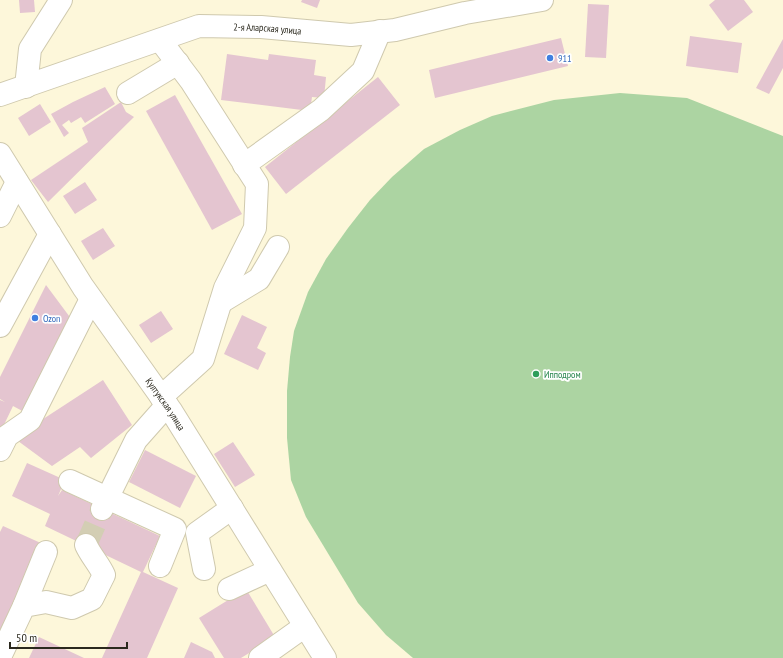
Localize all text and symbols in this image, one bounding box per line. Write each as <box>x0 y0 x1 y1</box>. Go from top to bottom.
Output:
street label: 2-я Аларская улица <box>233 20 302 37</box>
place label: 911 <box>558 52 572 65</box>
marker: 911 <box>545 53 555 63</box>
place label: Ozon <box>43 312 61 325</box>
marker: Ozon <box>30 313 40 323</box>
place label: Ипподром <box>544 368 581 381</box>
marker: Ипподром <box>531 369 541 379</box>
street label: Култукская улица <box>143 375 188 433</box>
scale bar <box>10 624 127 650</box>
text: 50 m <box>16 630 37 645</box>

